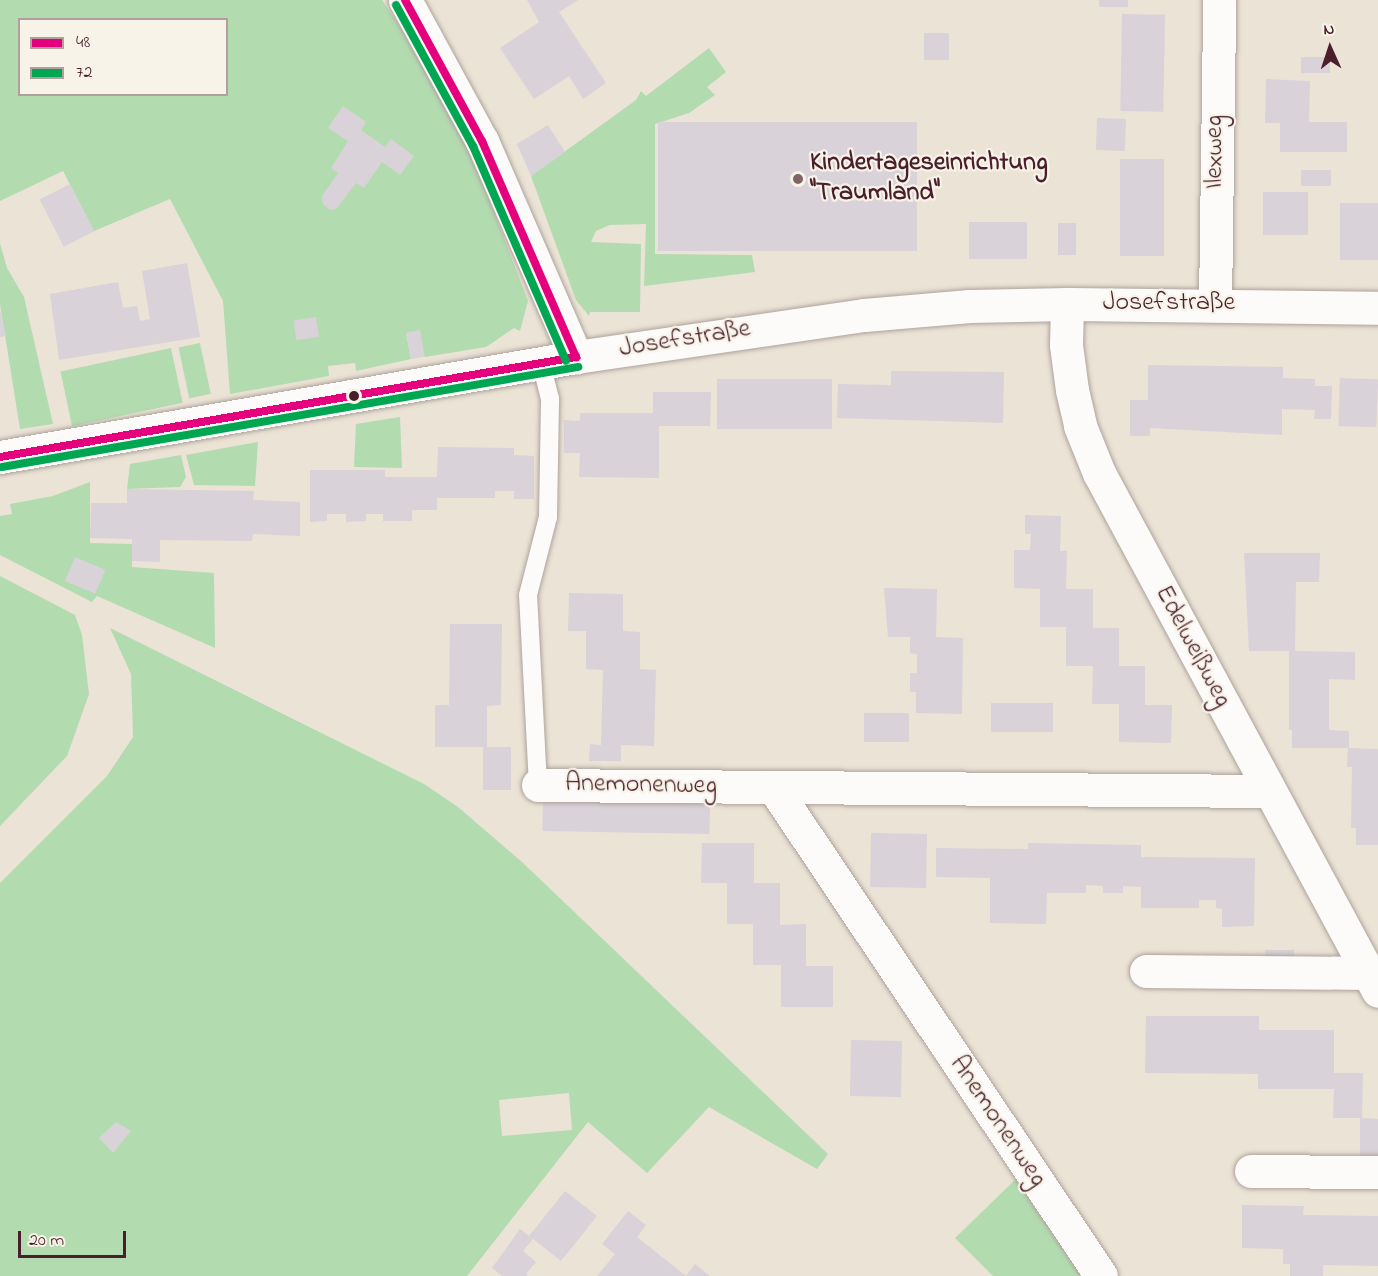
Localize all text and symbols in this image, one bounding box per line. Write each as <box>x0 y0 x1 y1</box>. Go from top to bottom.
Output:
legend <box>18 18 228 96</box>
north arrow <box>1300 18 1360 78</box>
text: N <box>1323 18 1335 42</box>
text: 48 <box>76 30 90 56</box>
text: 72 <box>76 60 92 86</box>
street label: Ilexweg <box>1200 115 1232 189</box>
place label: Kindertageseinrichtung "Traumland" <box>810 148 1048 210</box>
marker: Kindertageseinrichtung "Traumland" <box>791 172 805 186</box>
street label: Josefstraße <box>1103 288 1235 320</box>
street label: Josefstraße <box>617 314 753 366</box>
unlabelled marker <box>348 390 360 402</box>
street label: Edelweißweg <box>1147 581 1237 713</box>
street label: Anemonenweg <box>565 769 717 803</box>
street label: Anemonenweg <box>942 1050 1052 1194</box>
scale bar <box>21 1219 129 1257</box>
text: 20 m <box>29 1228 64 1254</box>

